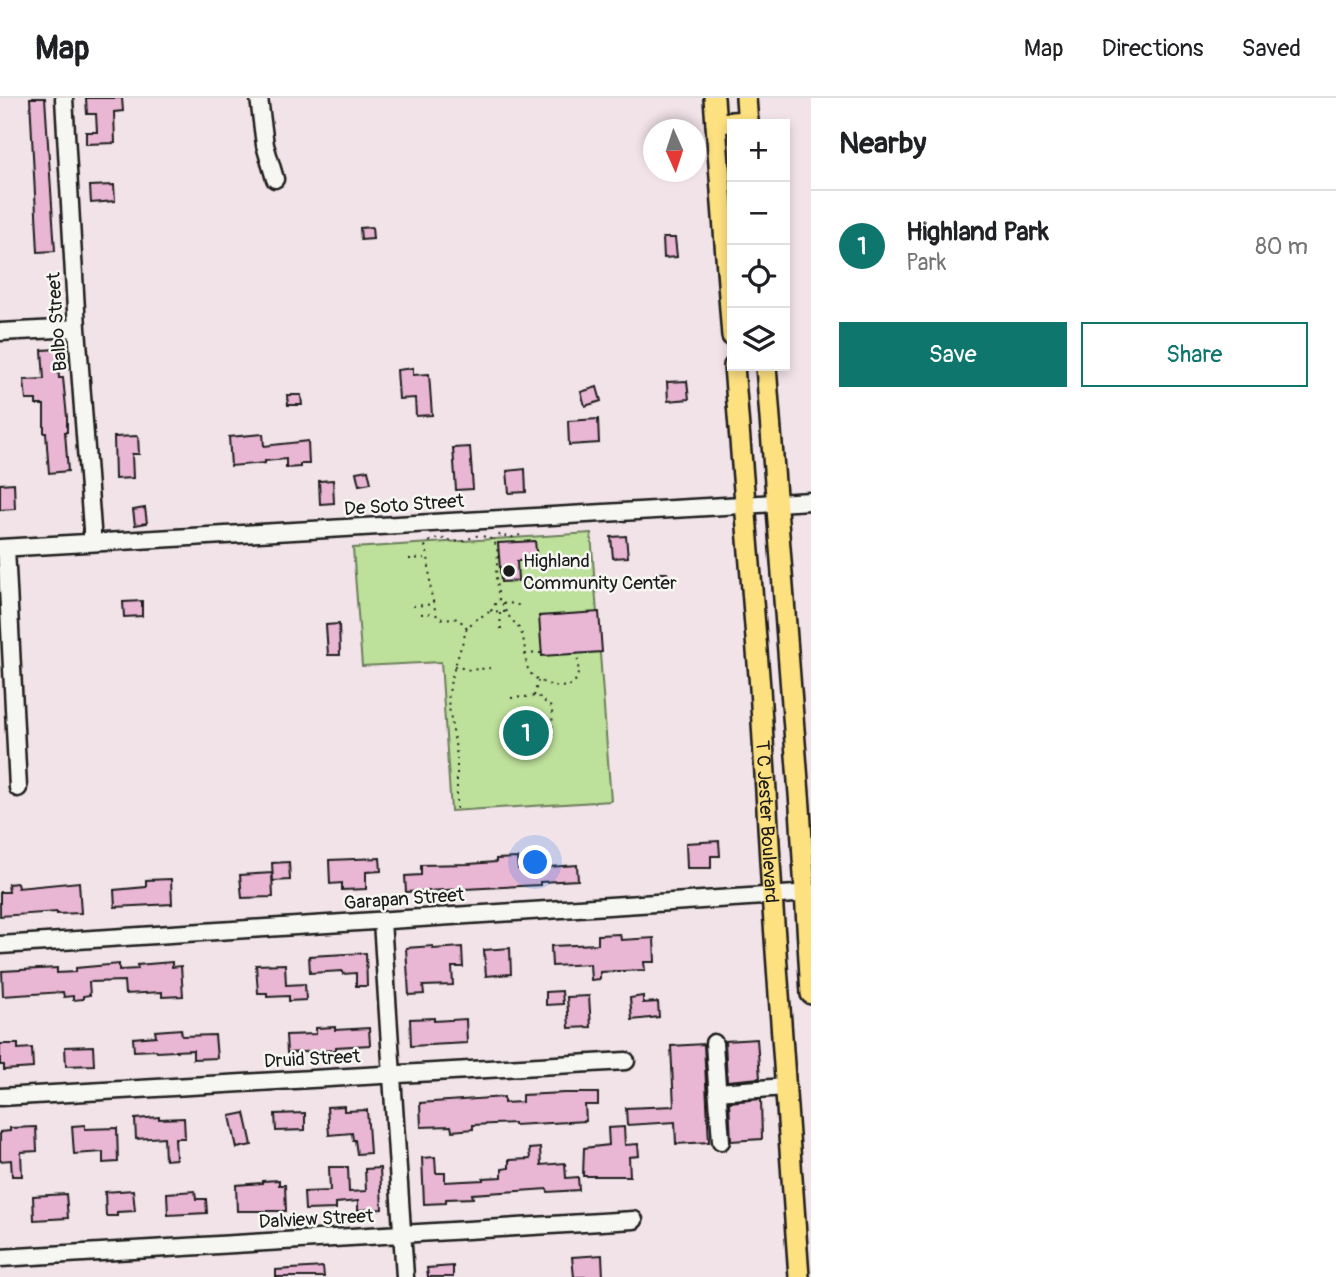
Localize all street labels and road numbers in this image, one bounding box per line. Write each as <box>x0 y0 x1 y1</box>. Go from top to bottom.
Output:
street label: Balbo Street <box>42 271 72 372</box>
street label: De Soto Street <box>343 489 465 521</box>
street label: T C Jester Boulevard <box>750 740 784 904</box>
street label: Garapan Street <box>343 883 465 915</box>
street label: Druid Street <box>263 1044 361 1074</box>
street label: Dalview Street <box>258 1204 374 1234</box>

